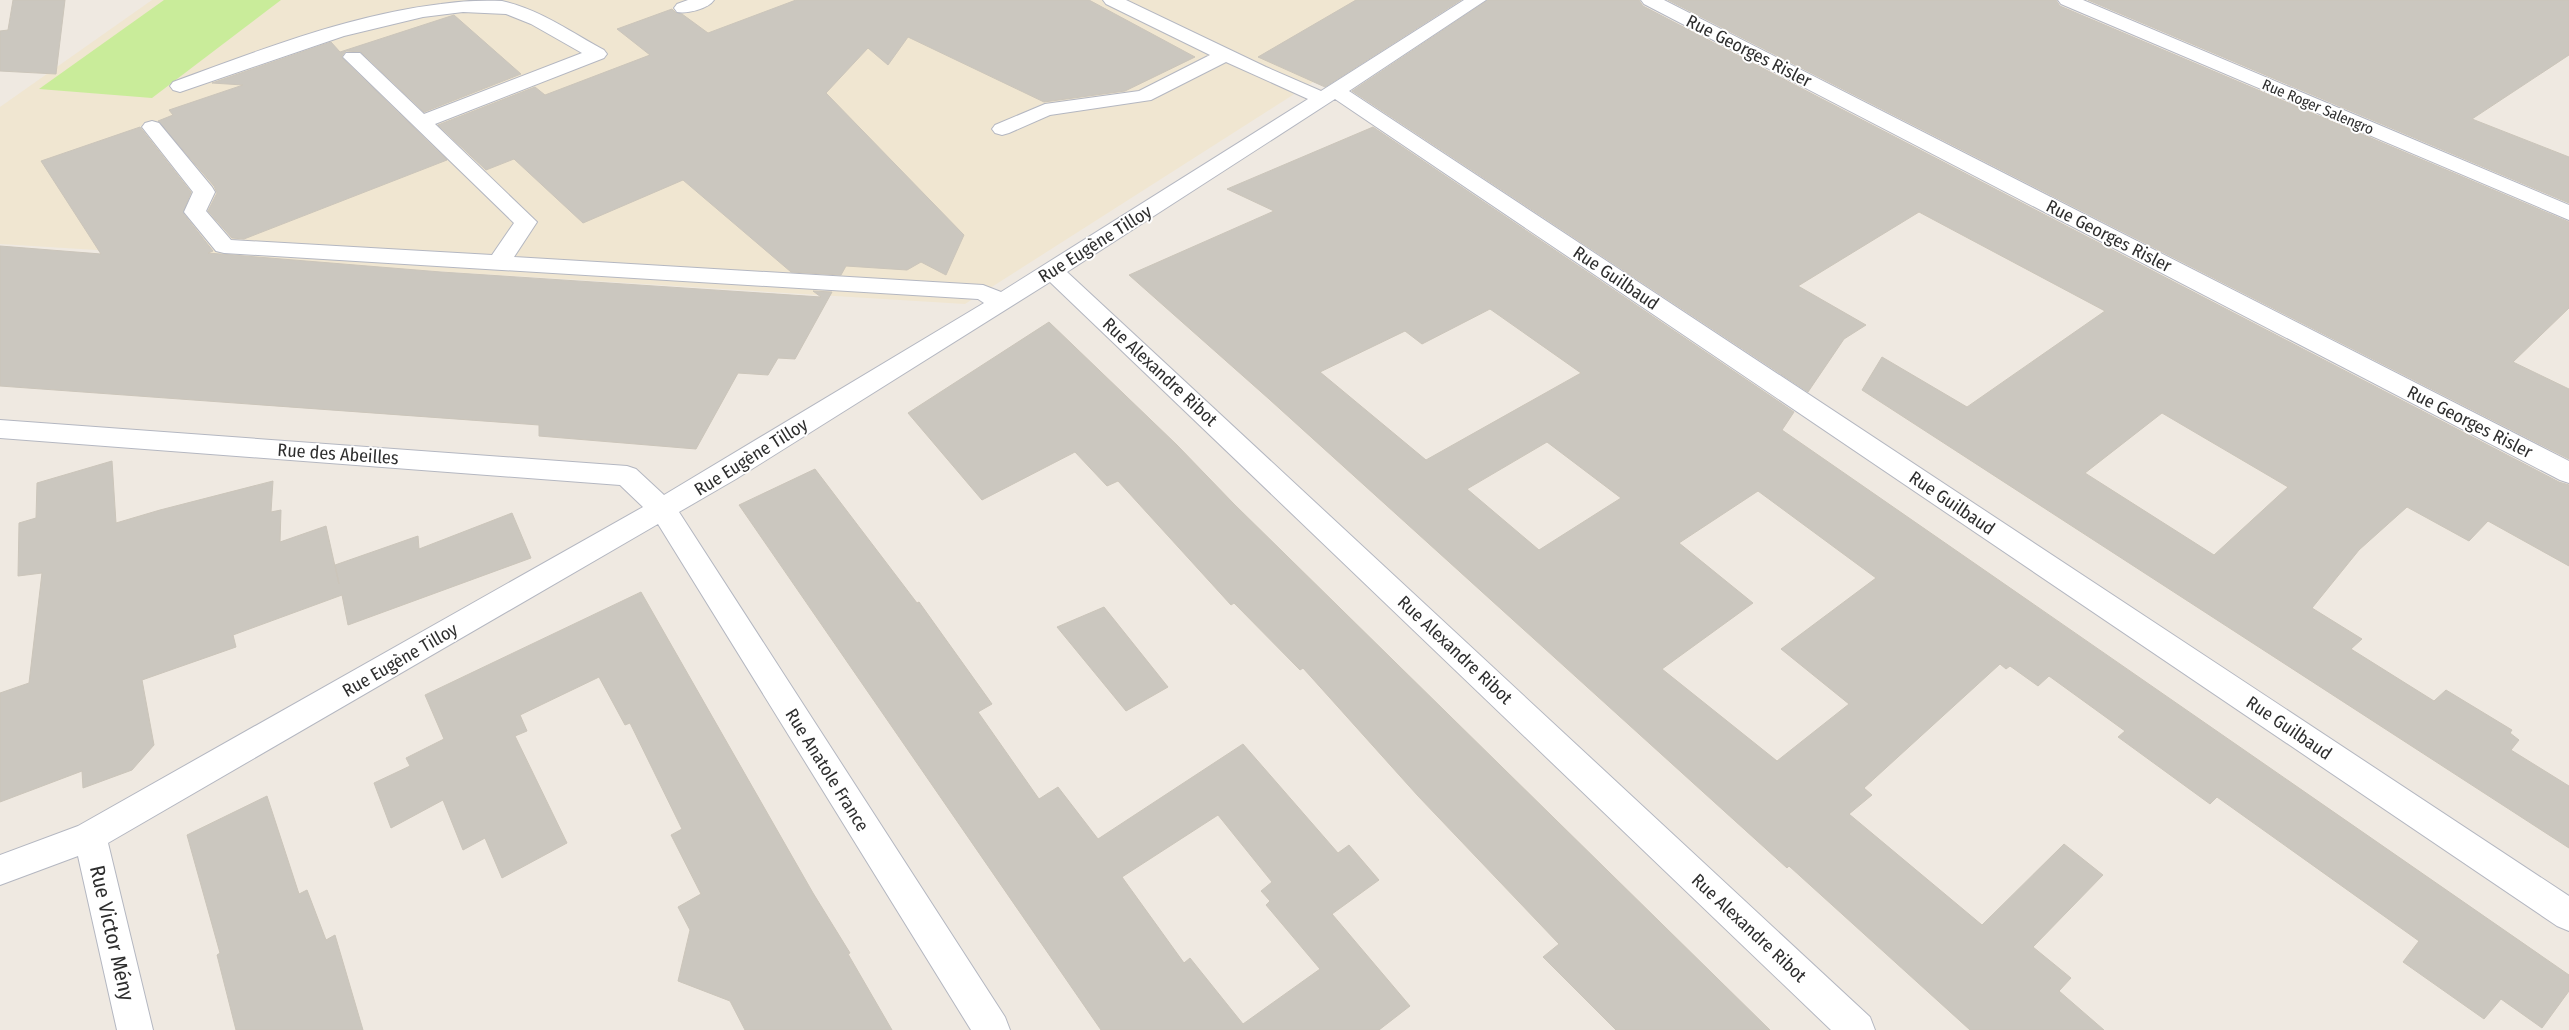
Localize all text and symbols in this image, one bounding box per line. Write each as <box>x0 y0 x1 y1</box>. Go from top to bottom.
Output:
street label: Rue Georges Risler <box>1683 10 1816 92</box>
street label: Rue Roger Salengro <box>2260 75 2377 139</box>
street label: Rue Georges Risler <box>2043 195 2176 277</box>
street label: Rue Eugène Tilloy <box>1034 200 1156 288</box>
street label: Rue Guilbaud <box>1569 241 1663 315</box>
street label: Rue Alexandre Ribot <box>1098 313 1222 431</box>
street label: Rue Georges Risler <box>2404 381 2537 463</box>
street label: Rue Eugène Tilloy <box>690 413 812 501</box>
street label: Rue des Abeilles <box>277 439 400 469</box>
street label: Rue Guilbaud <box>1905 466 1999 540</box>
street label: Rue Alexandre Ribot <box>1393 591 1517 709</box>
street label: Rue Eugène Tilloy <box>339 618 461 702</box>
street label: Rue Guilbaud <box>2242 691 2336 765</box>
street label: Rue Anatole France <box>780 705 874 836</box>
street label: Rue Victor Mény <box>84 863 140 1004</box>
street label: Rue Alexandre Ribot <box>1687 869 1811 987</box>

